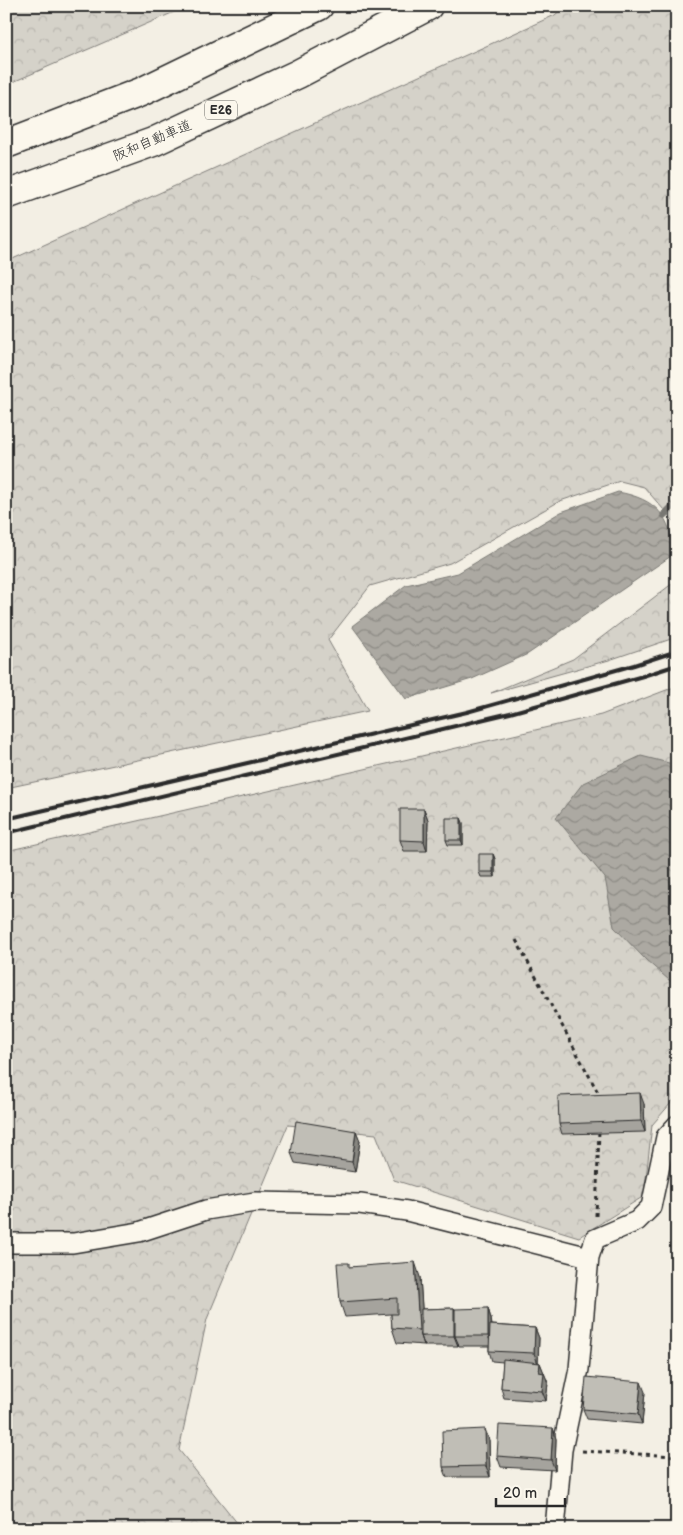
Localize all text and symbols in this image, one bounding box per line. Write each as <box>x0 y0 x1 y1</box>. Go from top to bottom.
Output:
road number: E26 <box>205 100 237 120</box>
street label: 阪和自動車道 <box>110 116 194 165</box>
scale bar <box>496 1475 564 1507</box>
text: 20 m <box>503 1484 537 1503</box>

